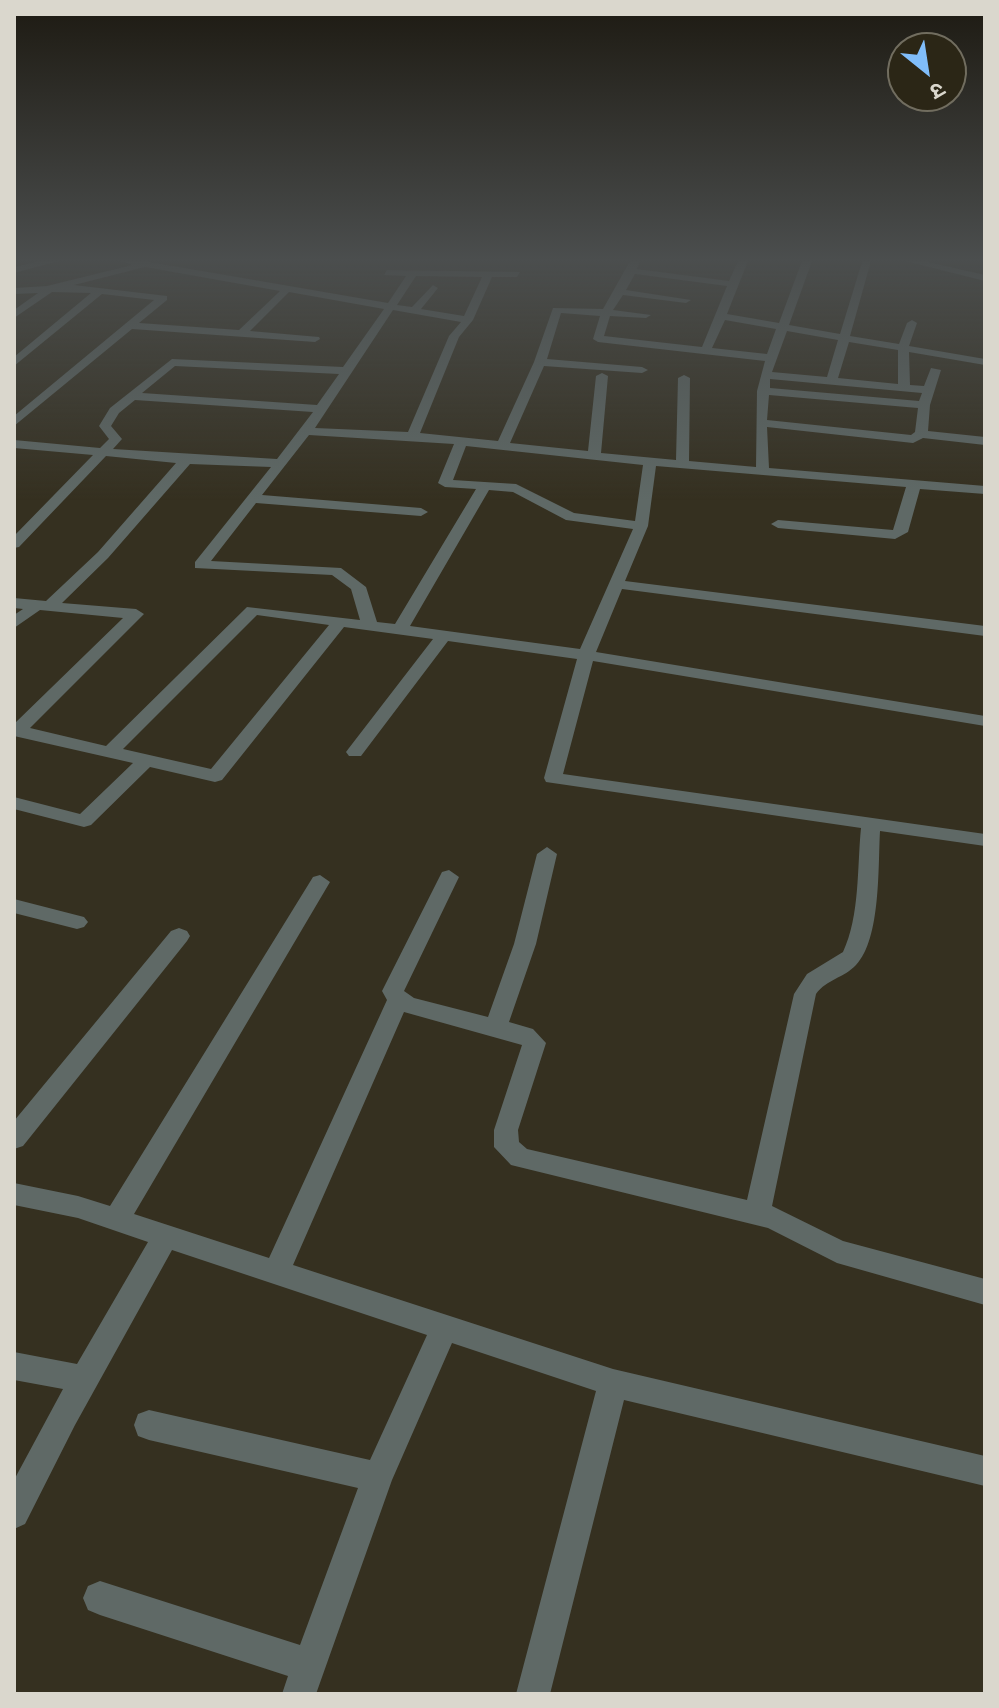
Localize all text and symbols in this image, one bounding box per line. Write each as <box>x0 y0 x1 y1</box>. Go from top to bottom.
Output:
north arrow <box>887 32 967 112</box>
text: उ <box>924 73 952 109</box>

